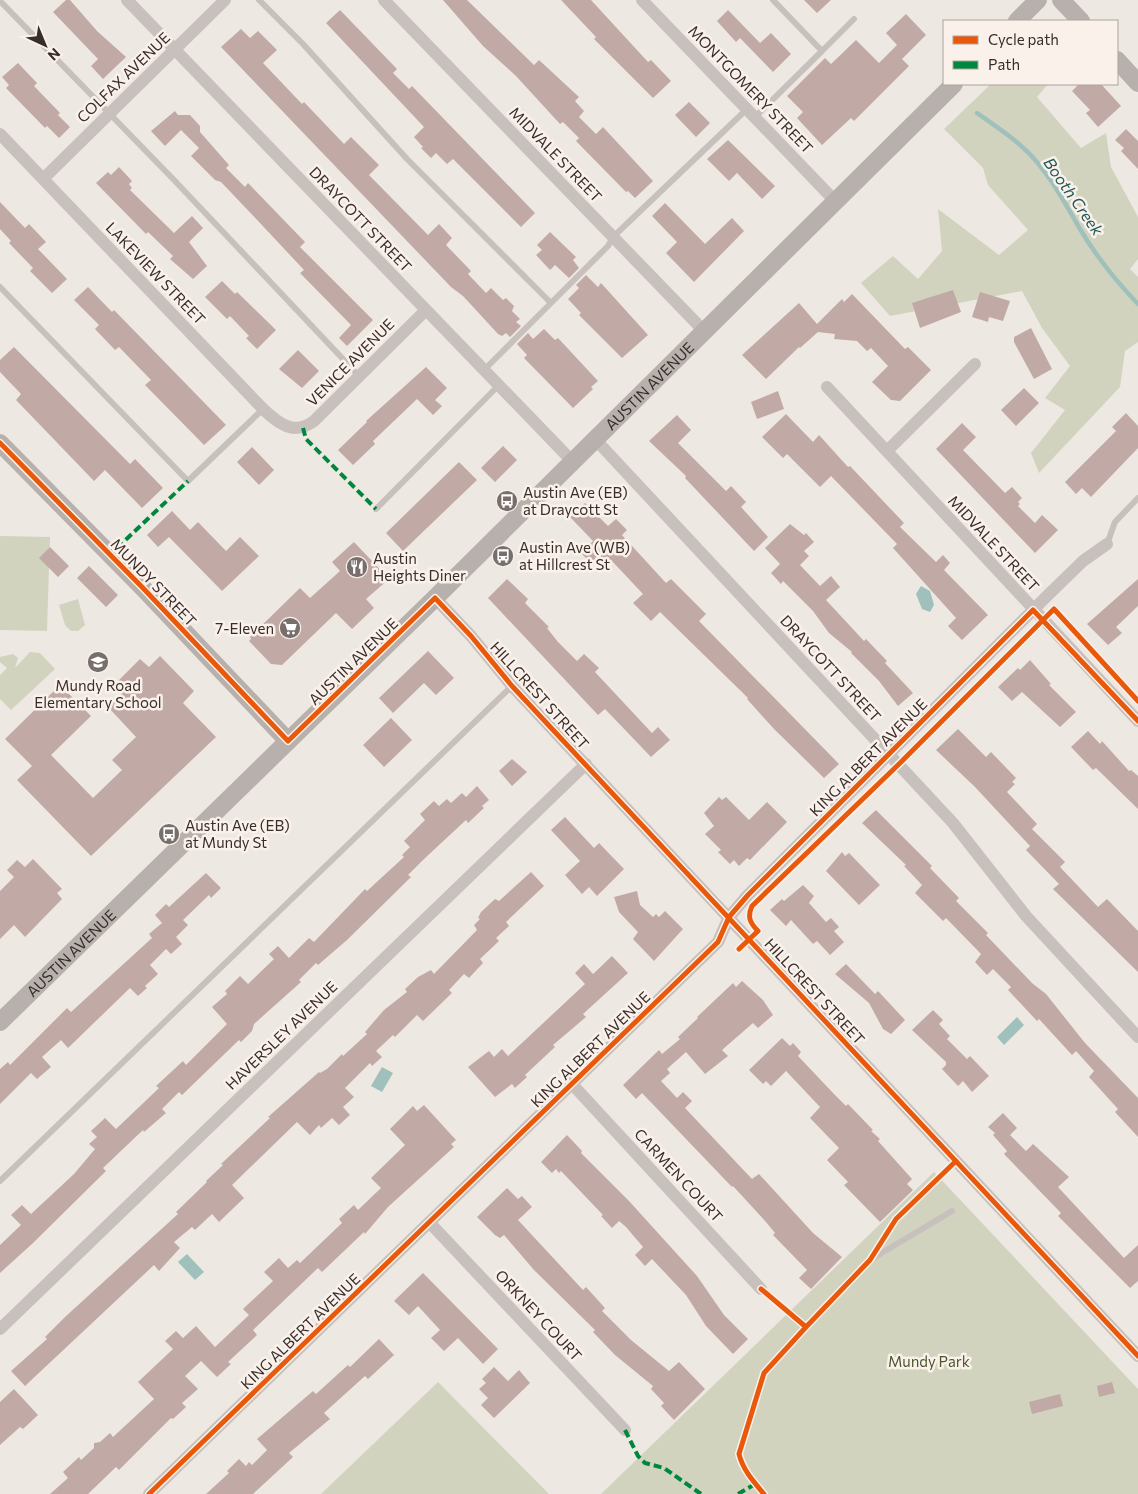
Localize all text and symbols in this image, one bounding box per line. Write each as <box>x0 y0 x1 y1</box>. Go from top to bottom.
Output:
north arrow <box>20 20 70 70</box>
legend <box>943 20 1118 85</box>
street label: MONTGOMERY STREET <box>685 21 817 157</box>
street label: COLFAX AVENUE <box>73 28 173 126</box>
text: Cycle path <box>988 30 1059 48</box>
text: N <box>45 45 64 64</box>
text: Path <box>988 55 1020 73</box>
street label: MIDVALE STREET <box>506 103 606 205</box>
water label: Booth Creek <box>1040 153 1108 239</box>
street label: DRAYCOTT STREET <box>306 163 416 276</box>
street label: LAKEVIEW STREET <box>103 218 210 328</box>
street label: VENICE AVENUE <box>302 314 398 410</box>
street label: AUSTIN AVENUE <box>601 338 697 433</box>
place label: Austin Ave (EB) at Draycott St <box>523 483 628 518</box>
bus stop icon: Austin Ave (EB) at Draycott St <box>495 489 519 513</box>
street label: MIDVALE STREET <box>945 491 1043 595</box>
street label: MUNDY STREET <box>107 534 201 630</box>
place label: Austin Ave (WB) at Hillcrest St <box>519 538 630 573</box>
bus stop icon: Austin Ave (WB) at Hillcrest St <box>491 544 515 568</box>
place label: Austin Heights Diner <box>373 549 466 584</box>
restaurant icon: Austin Heights Diner <box>345 555 369 579</box>
street label: DRAYCOTT STREET <box>777 611 885 725</box>
street label: AUSTIN AVENUE <box>305 614 401 708</box>
supermarket icon: 7-Eleven <box>278 616 302 640</box>
place label: 7-Eleven <box>215 619 274 637</box>
street label: HILLCREST STREET <box>487 638 593 753</box>
school or university icon: Mundy Road Elementary School <box>86 650 110 674</box>
place label: Mundy Road Elementary School <box>34 676 162 711</box>
street label: KING ALBERT AVENUE <box>805 694 931 820</box>
place label: Austin Ave (EB) at Mundy St <box>185 816 290 851</box>
bus stop icon: Austin Ave (EB) at Mundy St <box>157 822 181 846</box>
street label: AUSTIN AVENUE <box>23 905 119 1000</box>
street label: HILLCREST STREET <box>761 934 869 1048</box>
street label: HAVERSLEY AVENUE <box>221 977 341 1093</box>
street label: KING ALBERT AVENUE <box>527 987 653 1111</box>
street label: CARMEN COURT <box>631 1125 727 1226</box>
street label: ORKNEY COURT <box>492 1266 586 1365</box>
street label: KING ALBERT AVENUE <box>237 1269 363 1393</box>
park label: Mundy Park <box>888 1352 970 1370</box>

